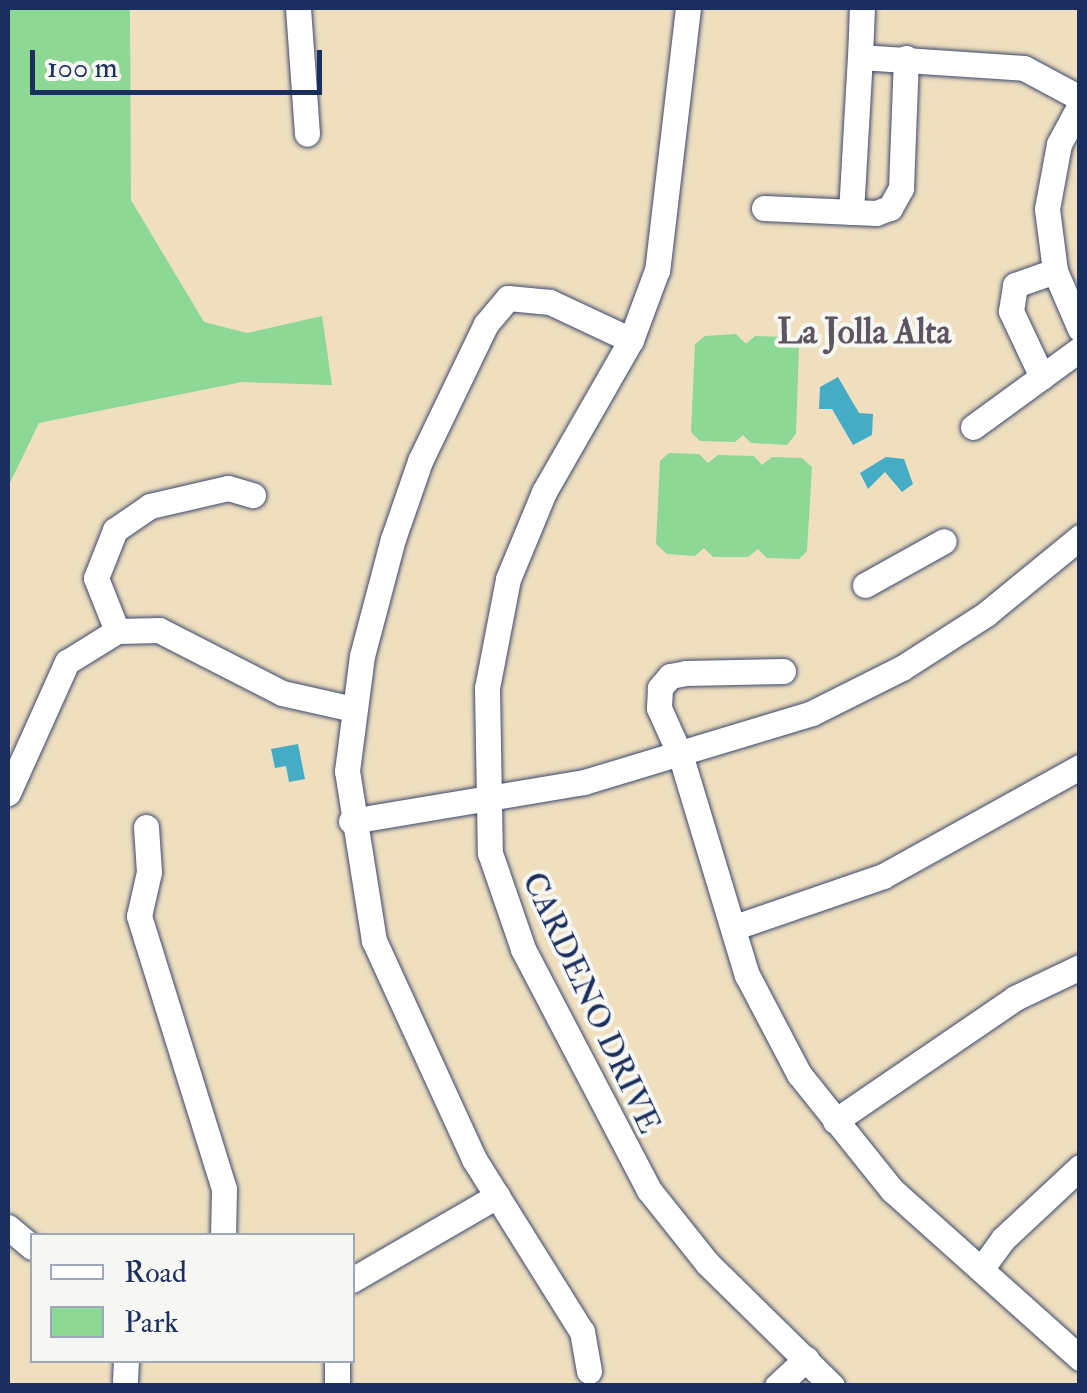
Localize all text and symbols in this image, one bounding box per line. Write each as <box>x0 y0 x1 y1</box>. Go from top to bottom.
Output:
scale bar <box>35 30 328 92</box>
text: 100 m <box>47 49 118 86</box>
district label: La Jolla Alta <box>777 311 951 353</box>
street label: CARDENO DRIVE <box>514 866 668 1140</box>
legend <box>30 1233 355 1363</box>
text: Road <box>124 1254 187 1291</box>
text: Park <box>124 1304 179 1341</box>

